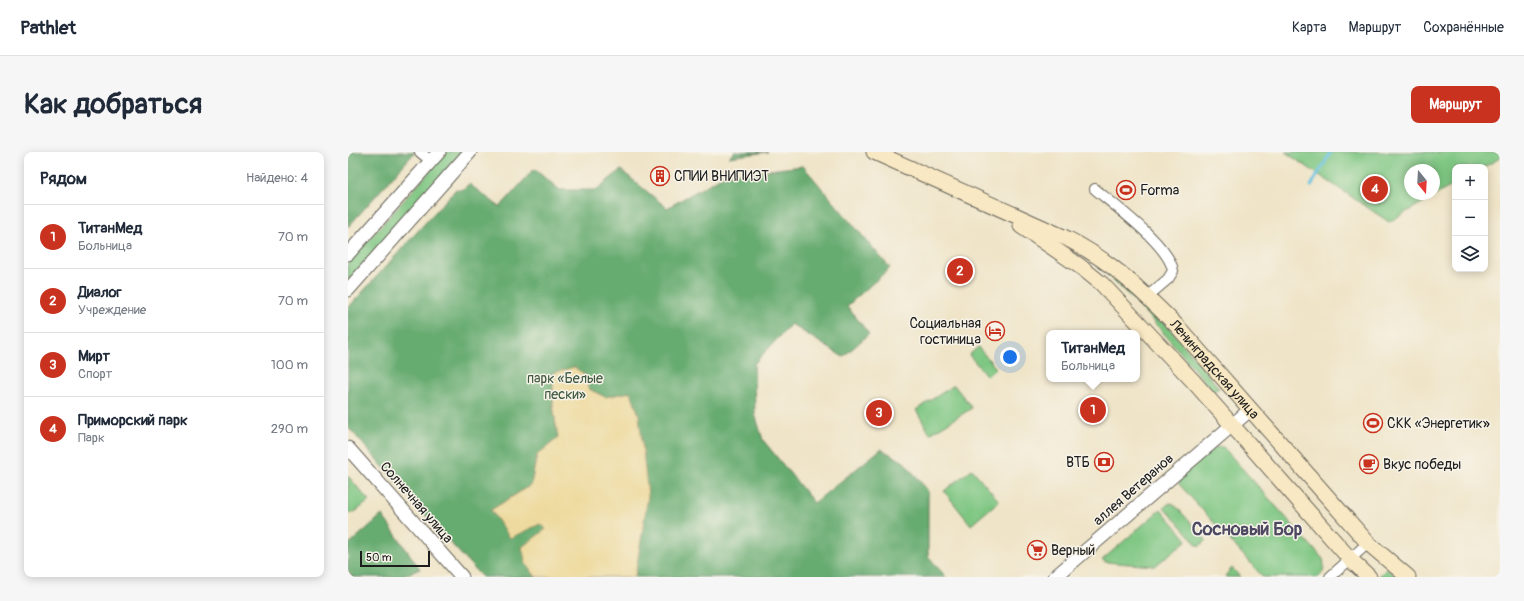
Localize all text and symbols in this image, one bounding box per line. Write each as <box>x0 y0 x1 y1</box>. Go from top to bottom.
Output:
text: Pathlet <box>20 16 76 40</box>
text: Карта <box>1292 19 1327 36</box>
text: Маршрут <box>1349 19 1401 36</box>
text: Сохранённые <box>1423 19 1504 36</box>
button: Маршрут <box>1411 86 1500 123</box>
text: Как добраться <box>24 87 202 122</box>
north arrow <box>1404 164 1440 200</box>
map controls <box>1452 164 1488 272</box>
button: + <box>1452 164 1488 200</box>
building icon: СПИИ ВНИПИЭТ <box>649 165 671 187</box>
text: Рядом <box>40 168 87 189</box>
place label: СПИИ ВНИПИЭТ <box>674 168 769 185</box>
text: Найдено: 4 <box>246 170 308 186</box>
pin: 4 <box>1362 174 1388 204</box>
sports icon: Forma <box>1115 179 1137 201</box>
place label: Forma <box>1140 182 1179 199</box>
button: − <box>1452 200 1488 236</box>
text: ТитанМед <box>78 219 142 238</box>
text: 1 <box>50 229 56 245</box>
text: 70 m <box>278 229 308 245</box>
button: layers <box>1452 236 1488 272</box>
text: Больница <box>78 238 132 254</box>
pin: 2 <box>947 256 973 286</box>
text: Диалог <box>78 283 122 302</box>
text: 2 <box>49 293 57 309</box>
text: 70 m <box>278 293 308 309</box>
text: Учреждение <box>78 302 146 318</box>
place label: Социальная гостиница <box>909 315 981 348</box>
street label: Ленинградская улица <box>1165 315 1263 423</box>
hotel icon: Социальная гостиница <box>984 320 1006 342</box>
popup <box>1046 330 1140 382</box>
text: ТитанМед <box>1061 339 1125 358</box>
text: Мирт <box>78 347 110 366</box>
your location <box>1000 347 1020 367</box>
text: 3 <box>49 357 57 373</box>
text: 100 m <box>271 357 308 373</box>
text: Больница <box>1061 358 1115 374</box>
text: Спорт <box>78 366 112 382</box>
park label: парк «Белые пески» <box>527 370 603 403</box>
pin: 1 <box>1080 395 1106 425</box>
pin: 3 <box>866 398 892 428</box>
text: Приморский парк <box>78 411 188 430</box>
sports icon: СКК «Энергетик» <box>1362 412 1384 434</box>
place label: СКК «Энергетик» <box>1387 415 1490 432</box>
text: 4 <box>49 421 57 437</box>
text: 290 m <box>271 421 308 437</box>
text: Парк <box>78 430 105 446</box>
street label: аллея Ветеранов <box>1090 450 1177 529</box>
bank icon: ВТБ <box>1093 451 1115 473</box>
cafe icon: Вкус победы <box>1358 453 1380 475</box>
place label: ВТБ <box>1066 454 1090 471</box>
place label: Вкус победы <box>1383 456 1461 473</box>
street label: Солнечная улица <box>377 458 457 547</box>
district label: Сосновый Бор <box>1192 518 1303 541</box>
supermarket icon: Верный <box>1026 539 1048 561</box>
place label: Верный <box>1051 542 1095 559</box>
scale bar <box>360 549 430 568</box>
text: 50 m <box>366 551 392 564</box>

